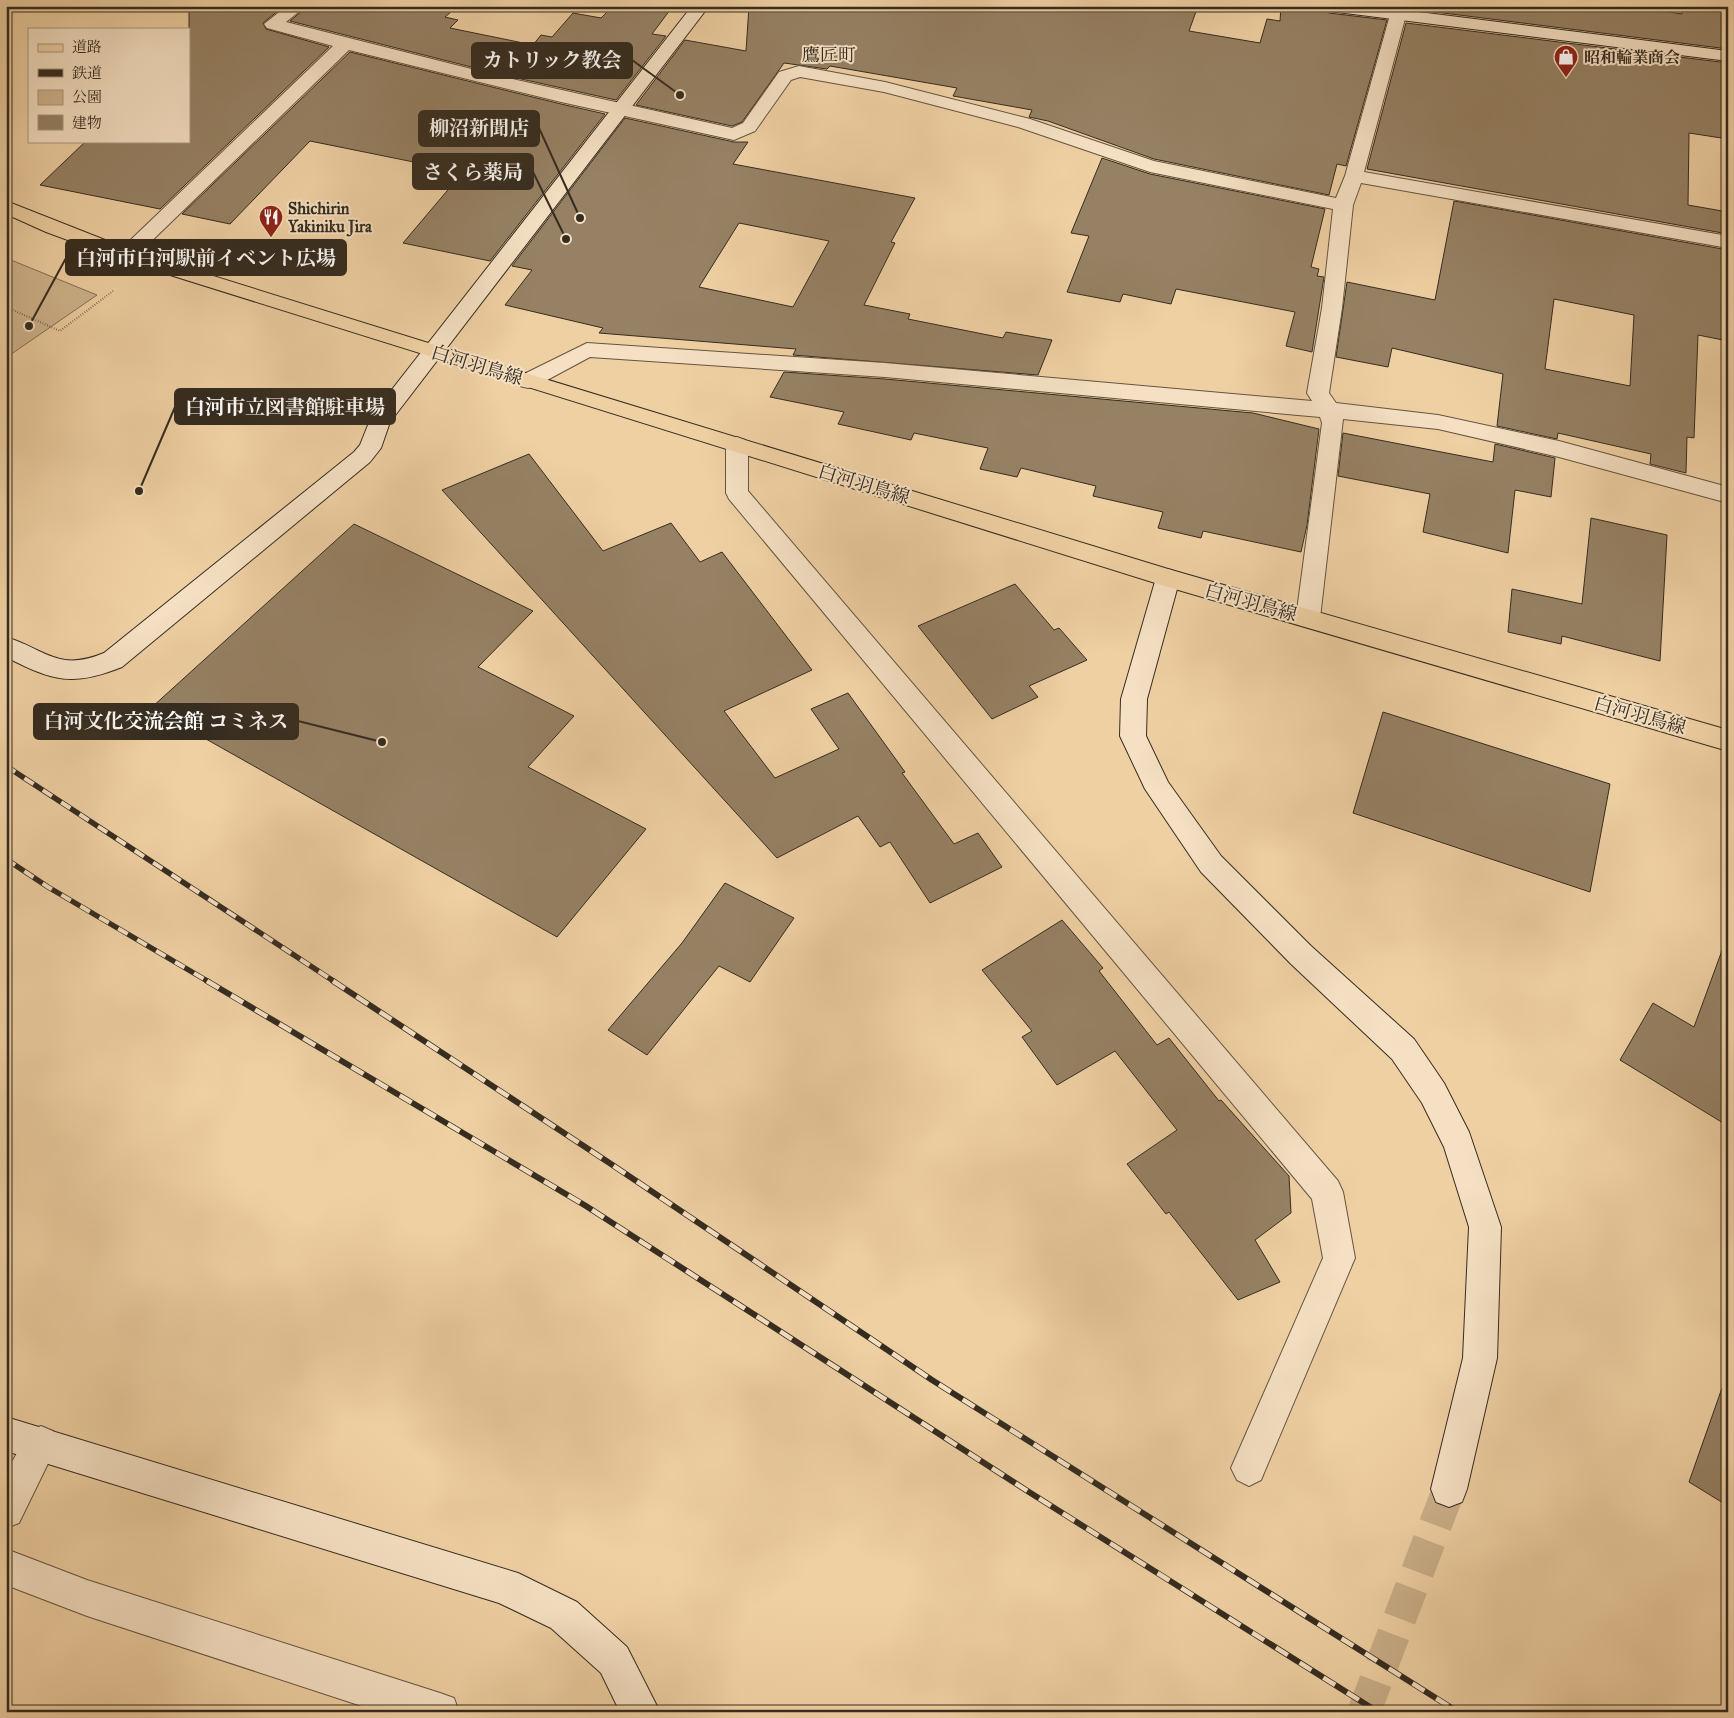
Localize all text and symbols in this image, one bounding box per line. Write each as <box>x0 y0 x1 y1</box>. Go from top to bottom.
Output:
legend <box>28 28 190 142</box>
text: 道路 <box>72 38 102 56</box>
callout: カトリック教会 <box>472 43 632 78</box>
district label: 鷹匠町 <box>802 44 856 66</box>
shop icon: 昭和輪業商会 <box>1553 44 1579 78</box>
text: カトリック教会 <box>482 48 622 72</box>
place label: 昭和輪業商会 <box>1584 48 1680 67</box>
text: 鉄道 <box>72 64 102 82</box>
text: 公園 <box>72 88 102 106</box>
callout: 柳沼新聞店 <box>419 111 539 146</box>
text: 建物 <box>72 114 102 132</box>
text: 柳沼新聞店 <box>429 116 529 140</box>
callout: さくら薬局 <box>413 154 533 189</box>
text: さくら薬局 <box>423 160 523 184</box>
place label: Shichirin Yakiniku Jira <box>287 199 373 237</box>
restaurant icon: Shichirin Yakiniku Jira <box>258 204 284 238</box>
callout: 白河市白河駅前イベント広場 <box>66 240 346 275</box>
text: 白河市白河駅前イベント広場 <box>76 246 336 270</box>
street label: 白河羽鳥線 <box>428 340 526 390</box>
callout: 白河市立図書館駐車場 <box>175 389 395 424</box>
text: 白河市立図書館駐車場 <box>185 395 385 419</box>
street label: 白河羽鳥線 <box>815 459 913 509</box>
street label: 白河羽鳥線 <box>1202 578 1300 626</box>
street label: 白河羽鳥線 <box>1591 691 1689 739</box>
callout: 白河文化交流会館 コミネス <box>34 704 298 739</box>
text: 白河文化交流会館 コミネス <box>44 709 288 733</box>

